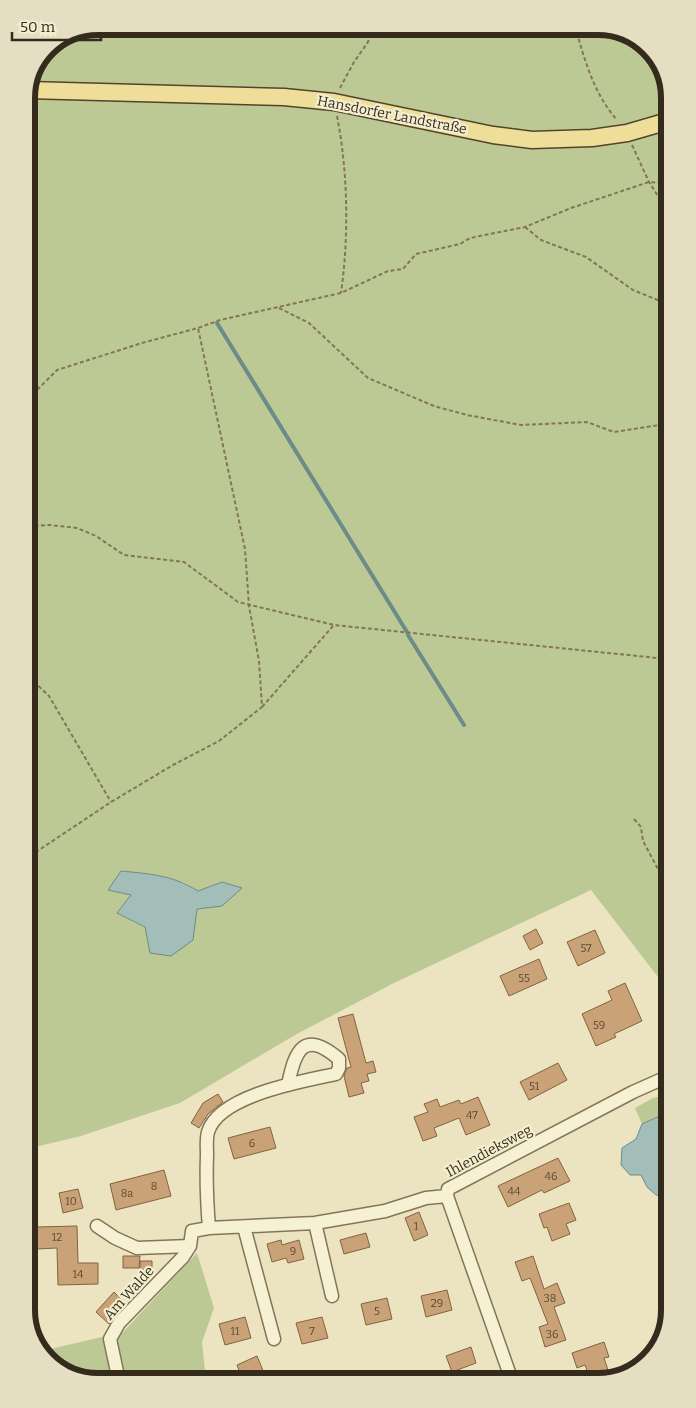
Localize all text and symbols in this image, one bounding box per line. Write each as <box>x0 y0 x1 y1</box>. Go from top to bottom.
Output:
scale bar <box>12 10 101 42</box>
text: 50 m <box>20 18 56 36</box>
street label: Hansdorfer Landstraße <box>316 92 468 138</box>
house number: 57 <box>580 942 592 955</box>
house number: 55 <box>518 972 530 985</box>
house number: 59 <box>593 1019 605 1032</box>
house number: 51 <box>529 1080 540 1093</box>
house number: 47 <box>466 1109 478 1122</box>
street label: Ihlendieksweg <box>443 1121 535 1181</box>
house number: 6 <box>249 1137 255 1150</box>
house number: 46 <box>545 1170 557 1183</box>
house number: 8 <box>151 1180 157 1193</box>
house number: 44 <box>508 1185 521 1198</box>
house number: 8a <box>121 1187 133 1200</box>
house number: 10 <box>65 1195 77 1208</box>
house number: 1 <box>414 1220 419 1233</box>
house number: 12 <box>52 1231 62 1244</box>
house number: 9 <box>290 1245 296 1258</box>
street label: Am Walde <box>100 1263 158 1323</box>
house number: 14 <box>73 1268 84 1281</box>
house number: 38 <box>544 1292 556 1305</box>
house number: 29 <box>431 1297 443 1310</box>
house number: 5 <box>374 1305 380 1318</box>
house number: 11 <box>231 1325 240 1338</box>
house number: 7 <box>309 1325 315 1338</box>
house number: 36 <box>546 1328 558 1341</box>

